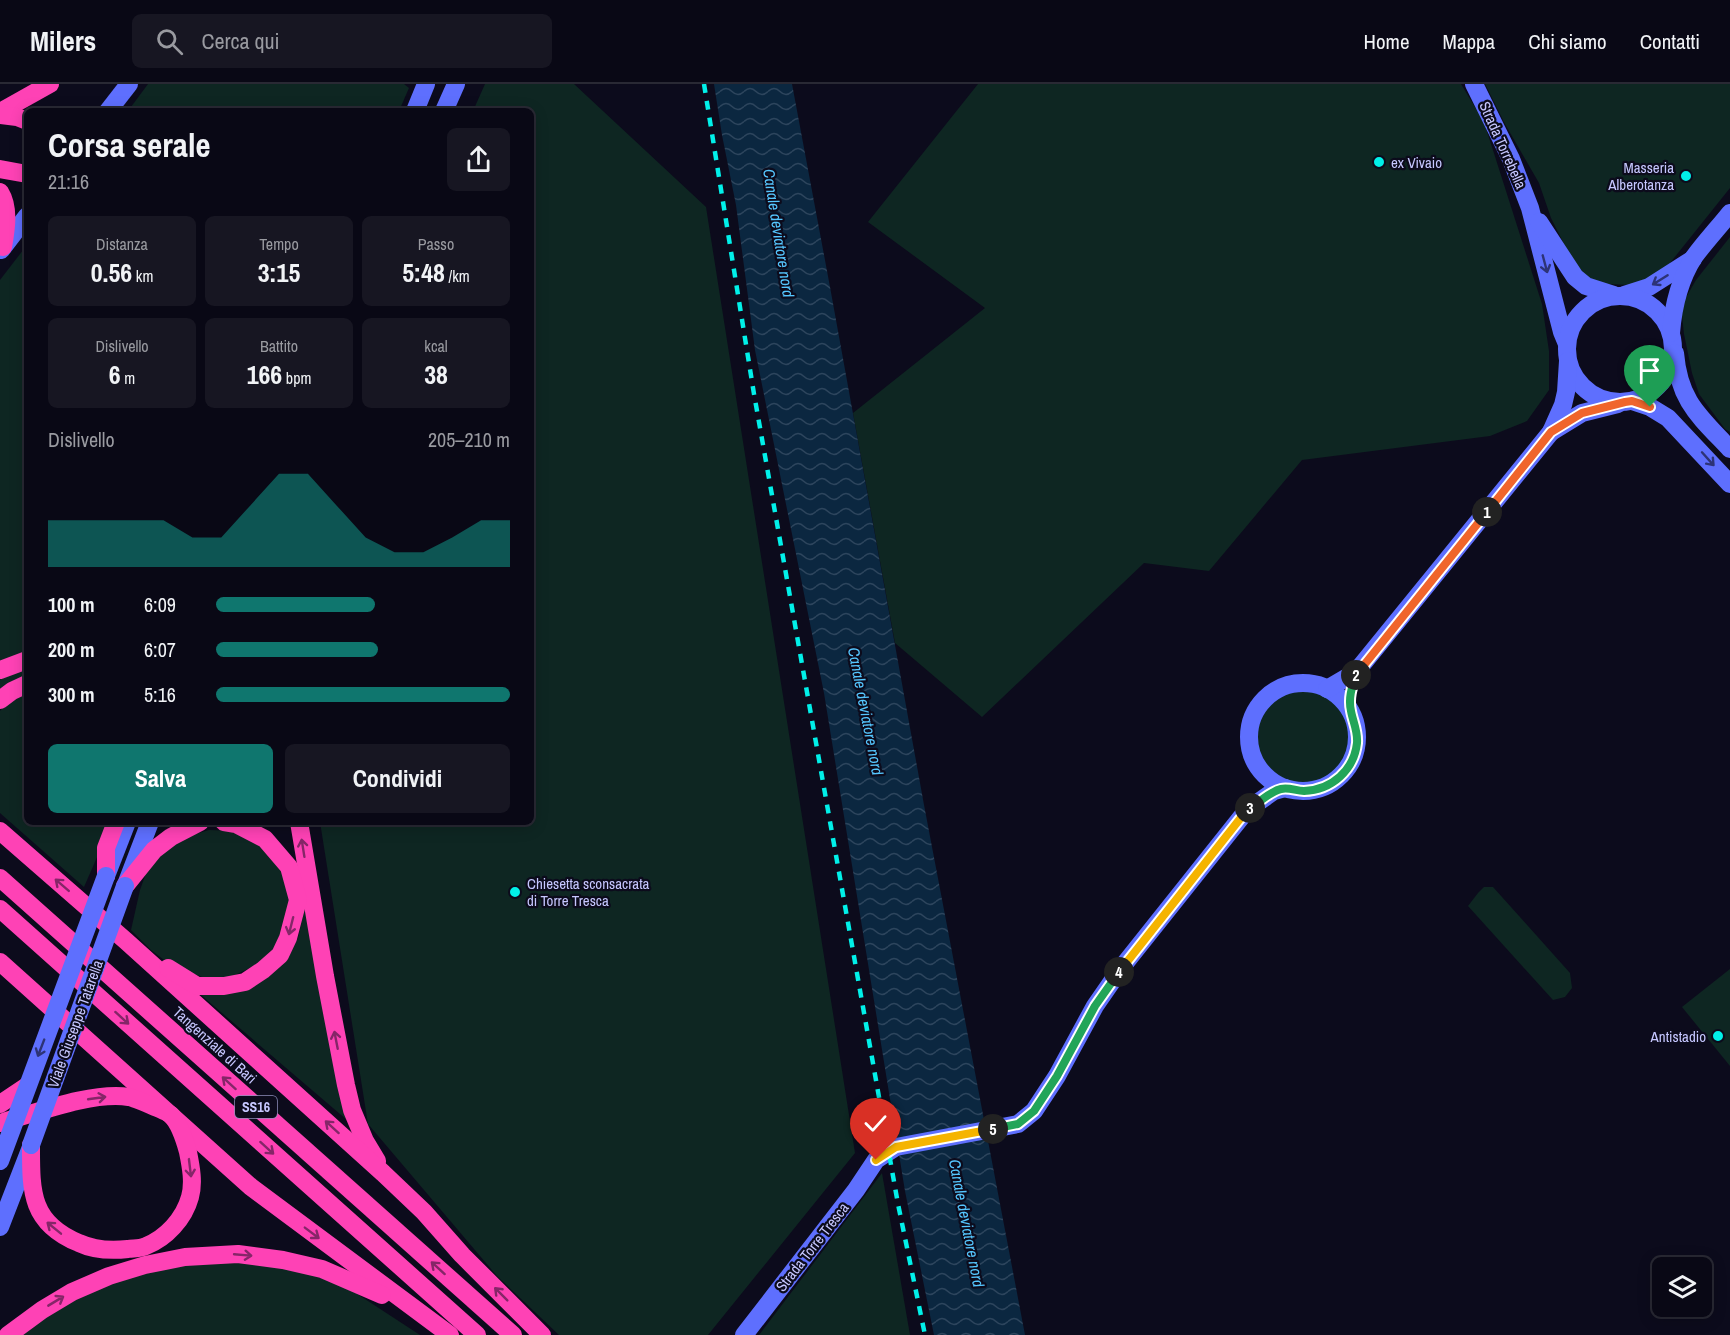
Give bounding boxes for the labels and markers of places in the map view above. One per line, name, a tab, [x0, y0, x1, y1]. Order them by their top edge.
place label: ex Vivaio	[1391, 152, 1442, 173]
marker: ex Vivaio	[1372, 155, 1386, 169]
place label: Masseria Alberotanza	[1607, 157, 1674, 195]
marker: Masseria Alberotanza	[1679, 169, 1693, 183]
pin	[1624, 345, 1675, 407]
pin: 1	[1472, 497, 1502, 527]
pin: 2	[1341, 660, 1371, 690]
pin: 3	[1235, 793, 1265, 823]
place label: Chiesetta sconsacrata di Torre Tresca	[527, 873, 650, 911]
marker: Chiesetta sconsacrata di Torre Tresca	[508, 885, 522, 899]
pin: 4	[1104, 957, 1134, 987]
place label: Antistadio	[1650, 1026, 1706, 1047]
marker: Antistadio	[1711, 1029, 1725, 1043]
pin	[850, 1098, 901, 1160]
pin: 5	[978, 1114, 1008, 1144]

